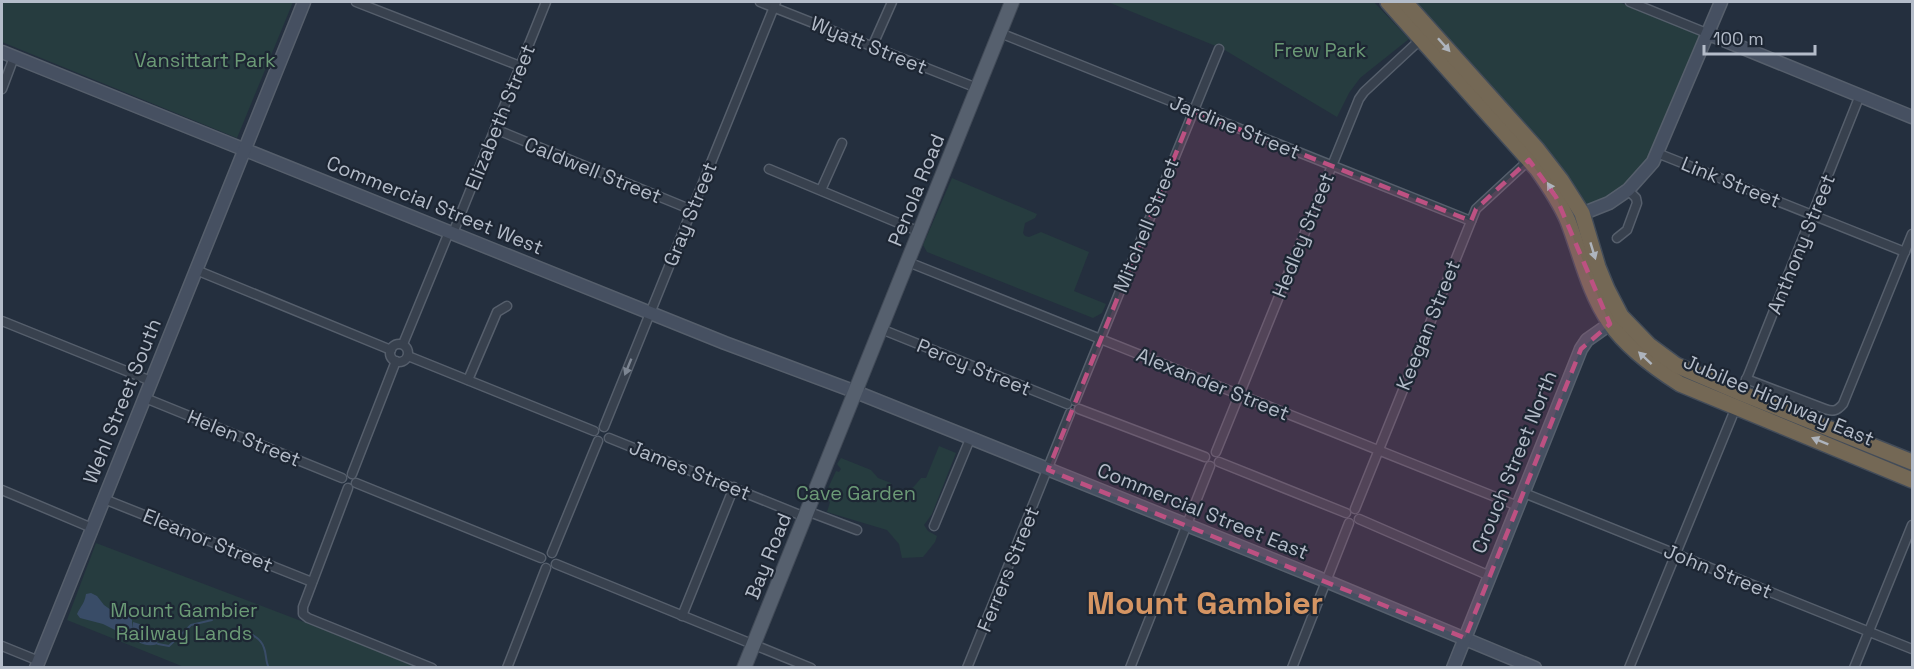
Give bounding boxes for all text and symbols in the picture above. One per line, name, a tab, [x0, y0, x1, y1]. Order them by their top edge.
street label: Wyatt Street	[807, 10, 931, 80]
scale bar	[1704, 18, 1815, 56]
text: 100 m	[1713, 27, 1764, 50]
park label: Frew Park	[1274, 37, 1366, 63]
one-way arrow	[1437, 37, 1450, 52]
street label: Elizabeth Street	[459, 40, 541, 194]
park label: Vansittart Park	[134, 47, 276, 73]
street label: Jardine Street	[1166, 89, 1304, 165]
street label: Penola Road	[882, 130, 950, 250]
street label: Caldwell Street	[521, 131, 665, 209]
street label: Commercial Street West	[323, 150, 547, 260]
street label: Link Street	[1677, 150, 1785, 214]
street label: Mitchell Street	[1107, 154, 1185, 296]
street label: Gray Street	[657, 158, 723, 270]
street label: Hedley Street	[1266, 168, 1340, 302]
street label: Anthony Street	[1761, 170, 1841, 318]
one-way arrow	[1546, 182, 1557, 198]
one-way arrow	[1589, 242, 1598, 260]
street label: Keegan Street	[1390, 256, 1466, 394]
street label: Wehl Street South	[77, 315, 167, 487]
street label: Percy Street	[913, 332, 1035, 402]
street label: Alexander Street	[1133, 341, 1293, 427]
street label: Jubilee Highway East	[1680, 348, 1878, 452]
one-way arrow	[1637, 351, 1652, 365]
one-way arrow	[623, 358, 632, 376]
street label: Crouch Street North	[1465, 367, 1563, 557]
street label: Helen Street	[183, 403, 305, 473]
street label: James Street	[625, 434, 755, 506]
one-way arrow	[1811, 436, 1829, 445]
street label: Commercial Street East	[1094, 457, 1312, 565]
park label: Cave Garden	[796, 480, 916, 506]
street label: Eleanor Street	[139, 502, 277, 578]
street label: Ferrers Street	[971, 502, 1045, 636]
street label: Bay Road	[739, 509, 797, 603]
street label: John Street	[1660, 538, 1776, 604]
district label: Mount Gambier	[1087, 583, 1323, 623]
park label: Mount Gambier Railway Lands	[110, 597, 258, 646]

